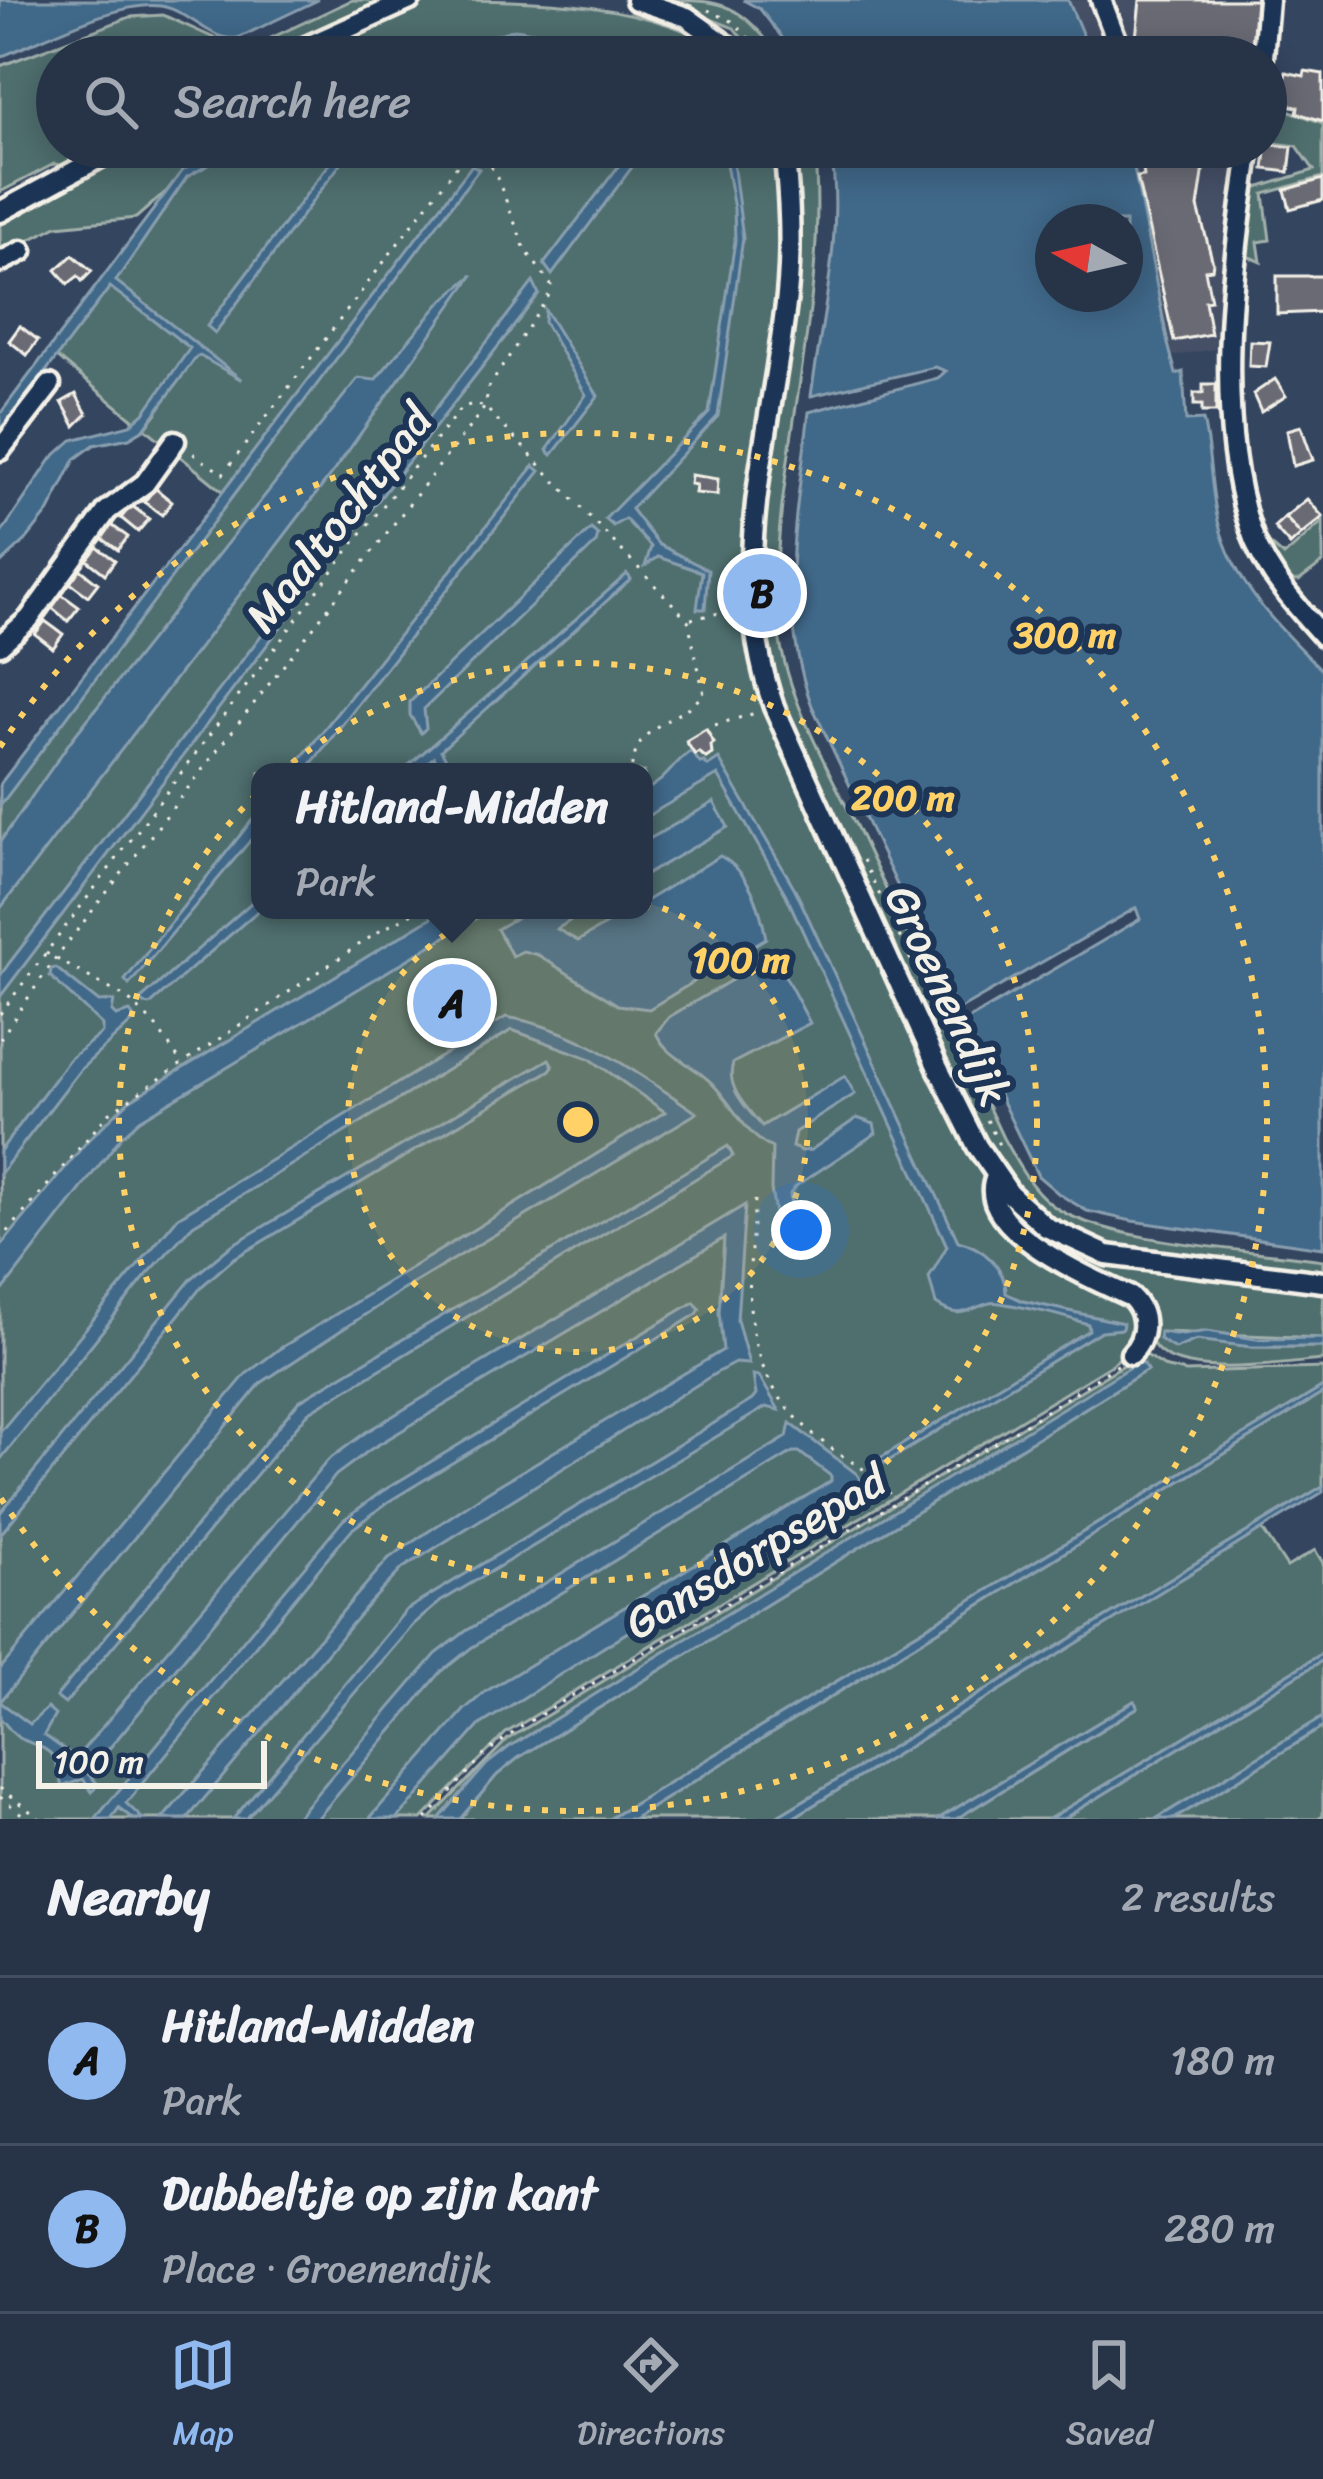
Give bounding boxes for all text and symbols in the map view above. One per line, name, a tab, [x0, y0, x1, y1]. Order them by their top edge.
search box	[36, 36, 1287, 168]
text: Search here	[174, 62, 411, 142]
icon: search	[78, 69, 144, 135]
north arrow	[1035, 204, 1143, 312]
street label: Maaltochtpad	[223, 384, 456, 651]
pin: B	[723, 548, 801, 638]
text: 300 m	[1013, 603, 1116, 667]
popup	[251, 763, 653, 919]
text: 200 m	[851, 766, 955, 830]
text: Hitland-Midden	[296, 767, 608, 847]
text: Park	[296, 847, 376, 916]
street label: Groenendijk	[862, 871, 1035, 1120]
text: 100 m	[692, 928, 790, 992]
pin: A	[413, 958, 491, 1048]
centre of rings	[557, 1101, 599, 1143]
your location	[771, 1200, 831, 1260]
street label: Gansdorpsepad	[609, 1440, 905, 1662]
text: 100 m	[54, 1733, 144, 1791]
scale bar	[36, 1735, 267, 1788]
text: Nearby	[48, 1852, 209, 1942]
text: 2 results	[1121, 1863, 1275, 1932]
text: Hitland-Midden	[162, 1986, 474, 2066]
text: A	[74, 2026, 100, 2095]
text: 180 m	[1170, 2026, 1275, 2095]
text: Park	[162, 2066, 242, 2135]
text: Dubbeltje op zijn kant	[162, 2154, 597, 2234]
text: B	[75, 2194, 99, 2263]
text: 280 m	[1164, 2194, 1275, 2263]
text: Place · Groenendijk	[162, 2234, 492, 2303]
tab: Map	[170, 2332, 236, 2462]
tab: Directions	[577, 2332, 725, 2462]
tab: Saved	[1066, 2332, 1153, 2462]

